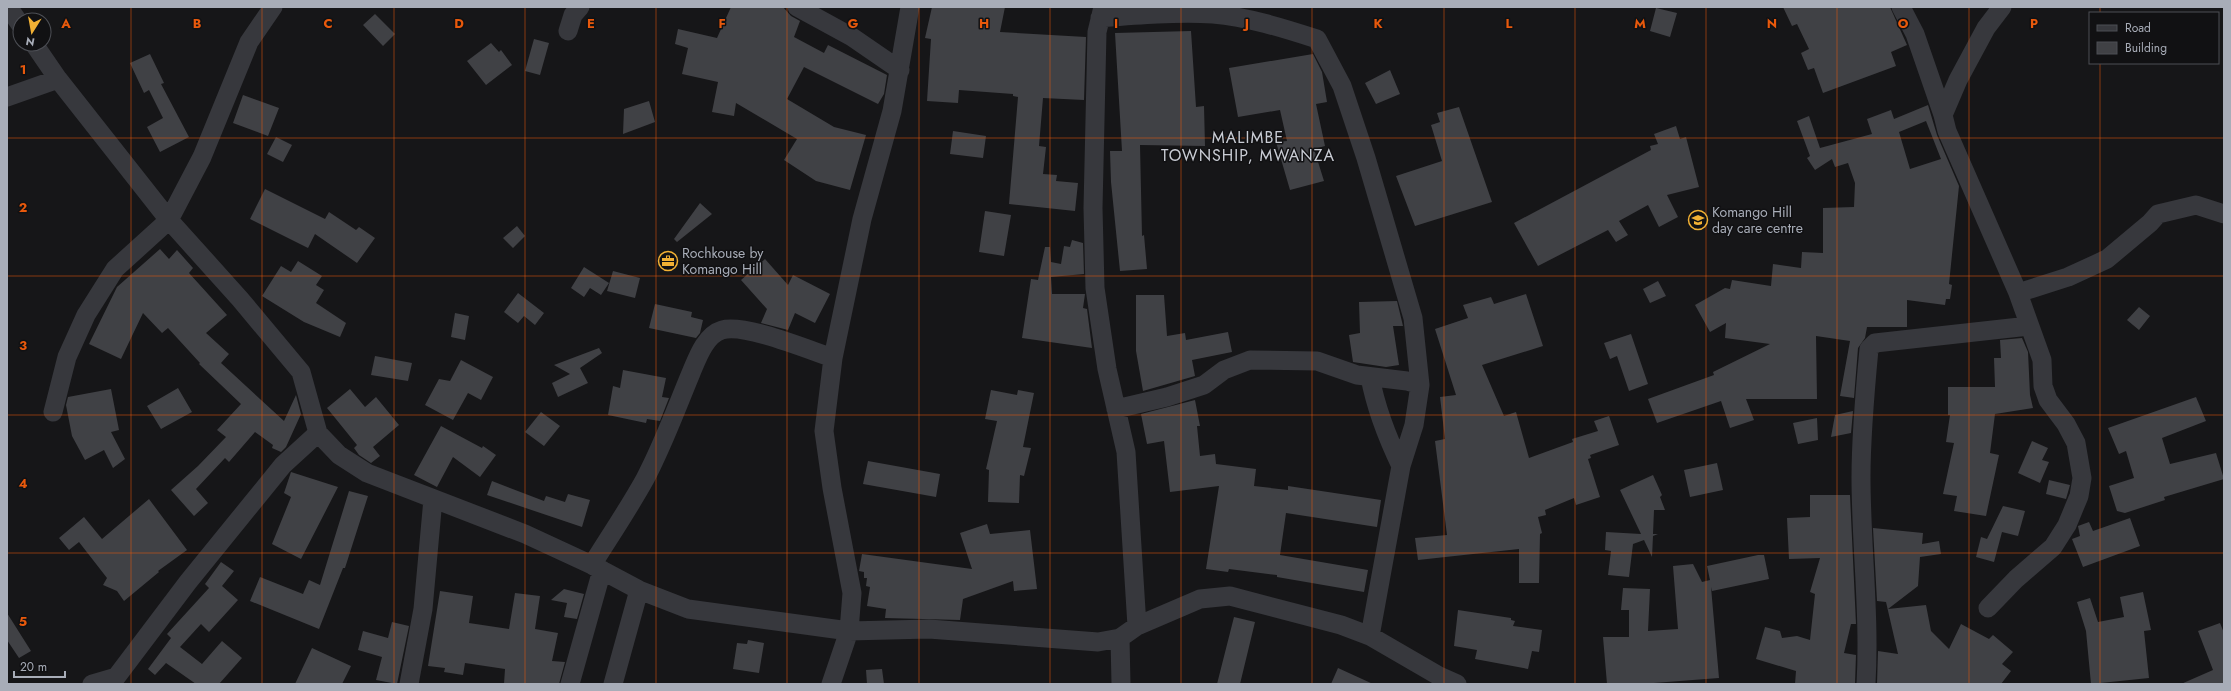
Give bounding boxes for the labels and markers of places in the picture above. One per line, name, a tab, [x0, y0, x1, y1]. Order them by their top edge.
place label: Komango Hill day care centre	[1712, 202, 1803, 238]
school or university icon: Komango Hill day care centre	[1687, 209, 1709, 231]
place label: Rochkouse by Komango Hill	[682, 243, 764, 279]
office icon: Rochkouse by Komango Hill	[657, 250, 679, 272]

